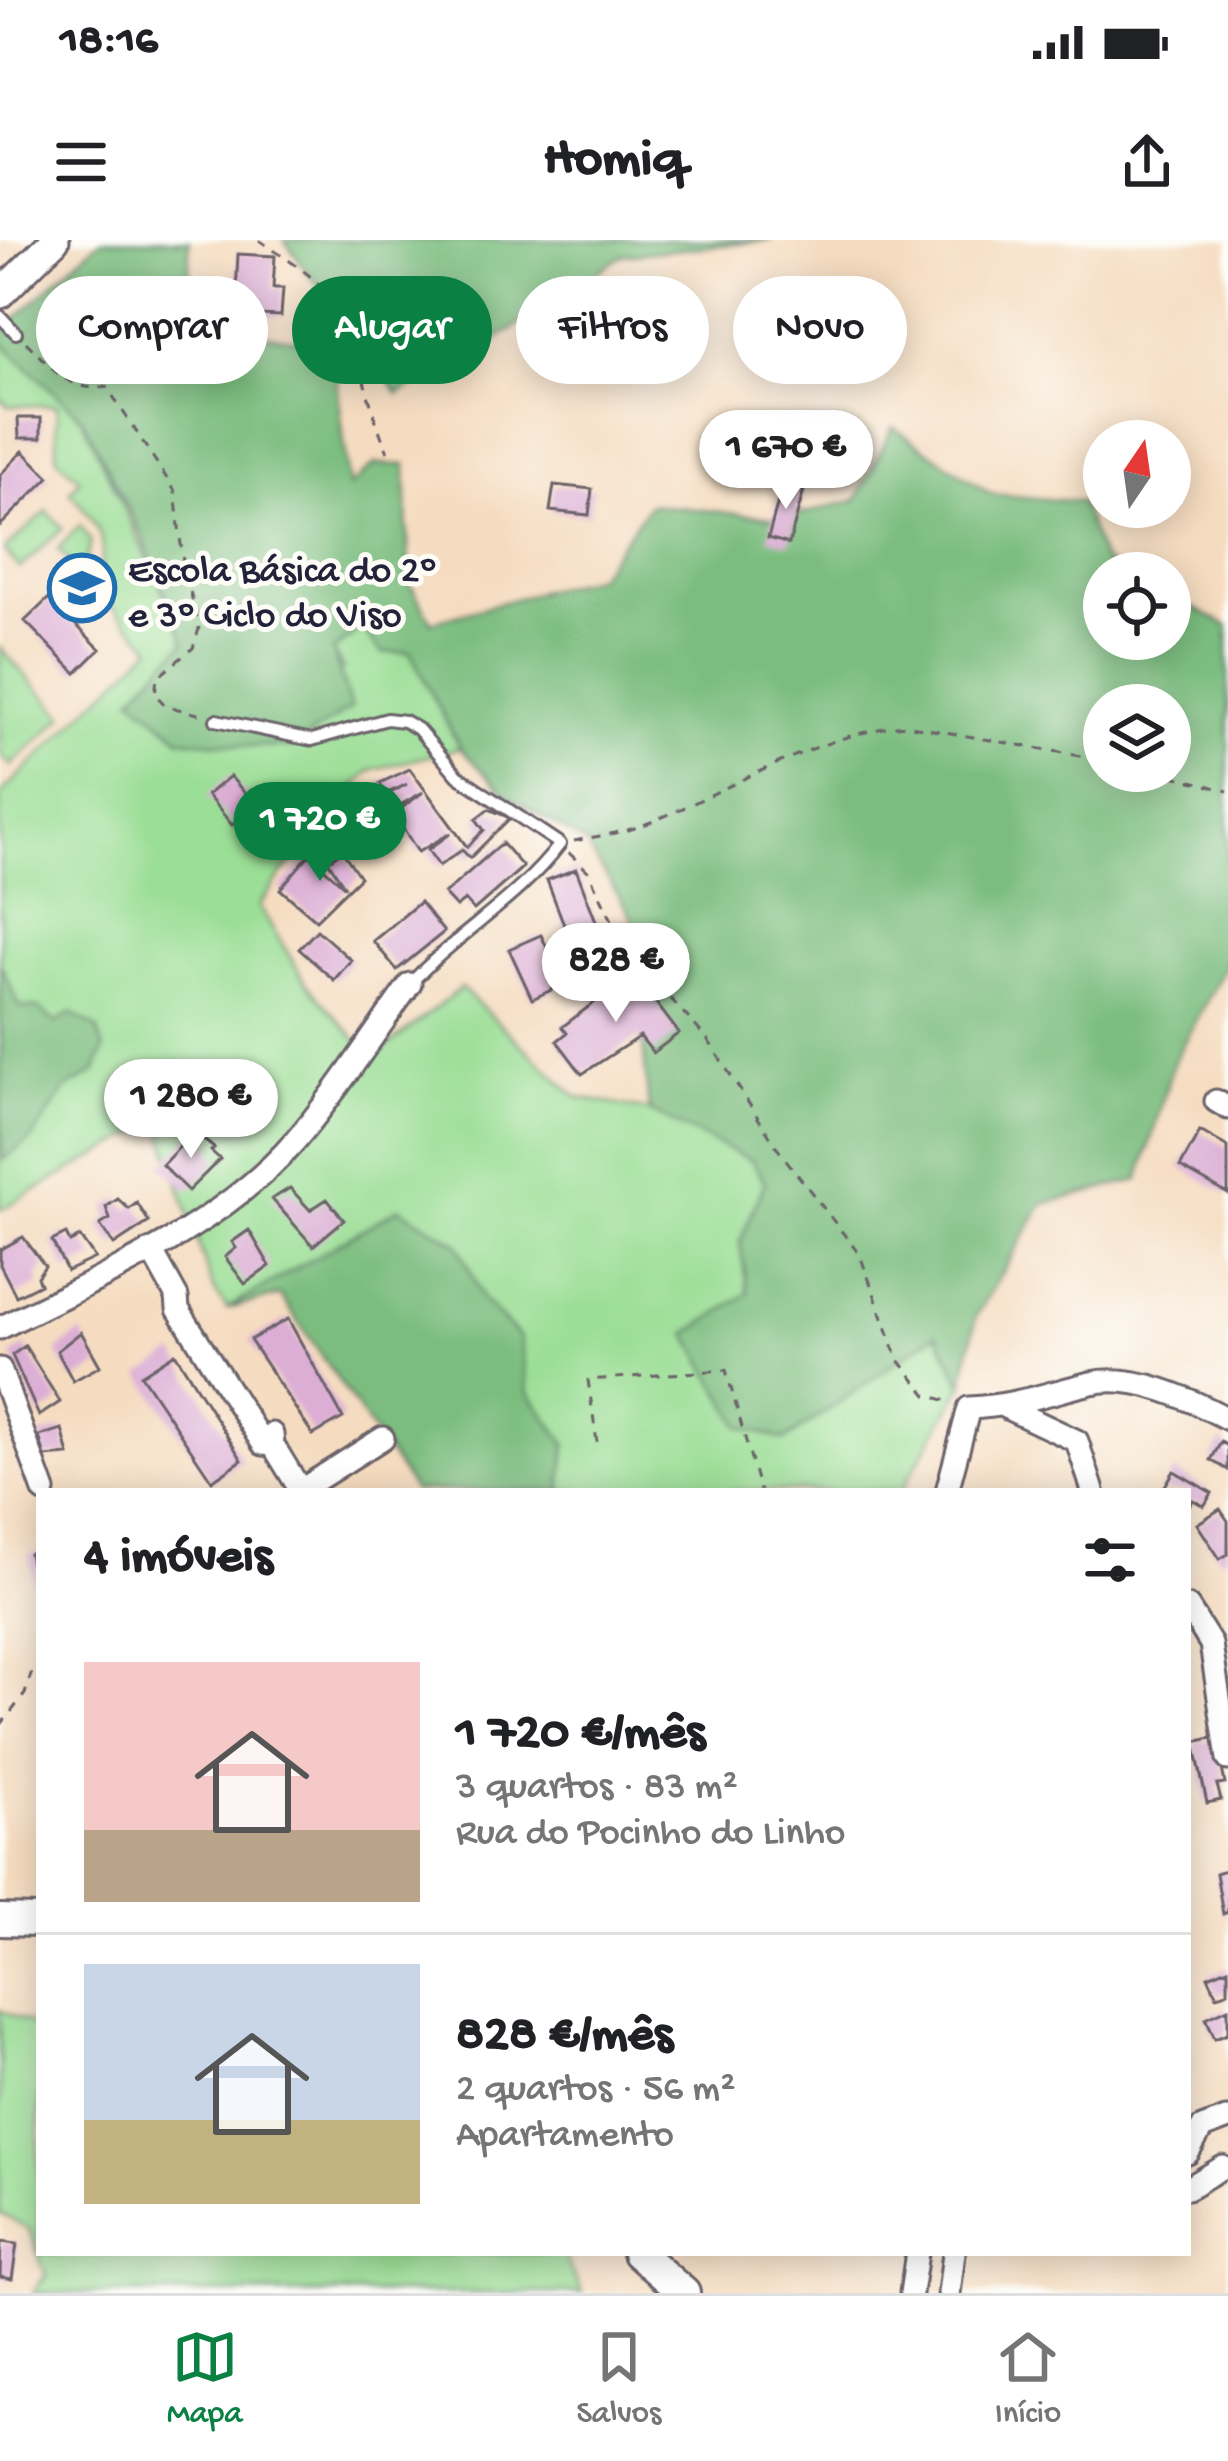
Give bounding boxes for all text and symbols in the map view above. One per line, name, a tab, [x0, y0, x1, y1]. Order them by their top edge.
text: 18:16	[60, 16, 158, 69]
icon: menu	[48, 129, 114, 195]
icon: share	[1114, 129, 1180, 195]
text: Homiq	[543, 130, 685, 194]
chip: Comprar	[36, 276, 268, 384]
chip: Alugar	[292, 276, 492, 384]
chip: Filtros	[516, 276, 709, 384]
chip: Novo	[733, 276, 907, 384]
pin: 1 670 €	[675, 410, 897, 512]
north arrow	[1083, 420, 1191, 528]
map controls	[1083, 420, 1191, 792]
text: 1 670 €	[726, 426, 846, 472]
place label: Escola Básica do 2º e 3º Ciclo do Viso	[128, 550, 437, 641]
button: locate	[1083, 552, 1191, 660]
school or university icon: Escola Básica do 2º e 3º Ciclo do Viso	[47, 553, 117, 623]
button: layers	[1083, 684, 1191, 792]
pin: 1 720 €	[209, 782, 431, 884]
text: 1 720 €	[261, 798, 379, 844]
pin: 828 €	[532, 923, 700, 1025]
text: 828 €	[569, 939, 663, 985]
pin: 1 280 €	[80, 1059, 302, 1161]
text: 1 280 €	[131, 1075, 251, 1121]
icon: filters	[1077, 1527, 1143, 1593]
text: 4 imóveis	[84, 1530, 273, 1590]
text: 1 720 €/mês	[456, 1706, 705, 1766]
icon: home	[180, 1710, 324, 1854]
text: 3 quartos · 83 m²	[456, 1766, 738, 1812]
text: Rua do Pocinho do Linho	[456, 1812, 845, 1858]
text: 828 €/mês	[456, 2008, 673, 2068]
icon: home	[180, 2012, 324, 2156]
text: 2 quartos · 56 m²	[456, 2068, 735, 2114]
text: Apartamento	[456, 2114, 674, 2160]
tab: Mapa	[167, 2324, 243, 2434]
tab: Salvos	[576, 2324, 661, 2434]
tab: Início	[995, 2324, 1061, 2434]

